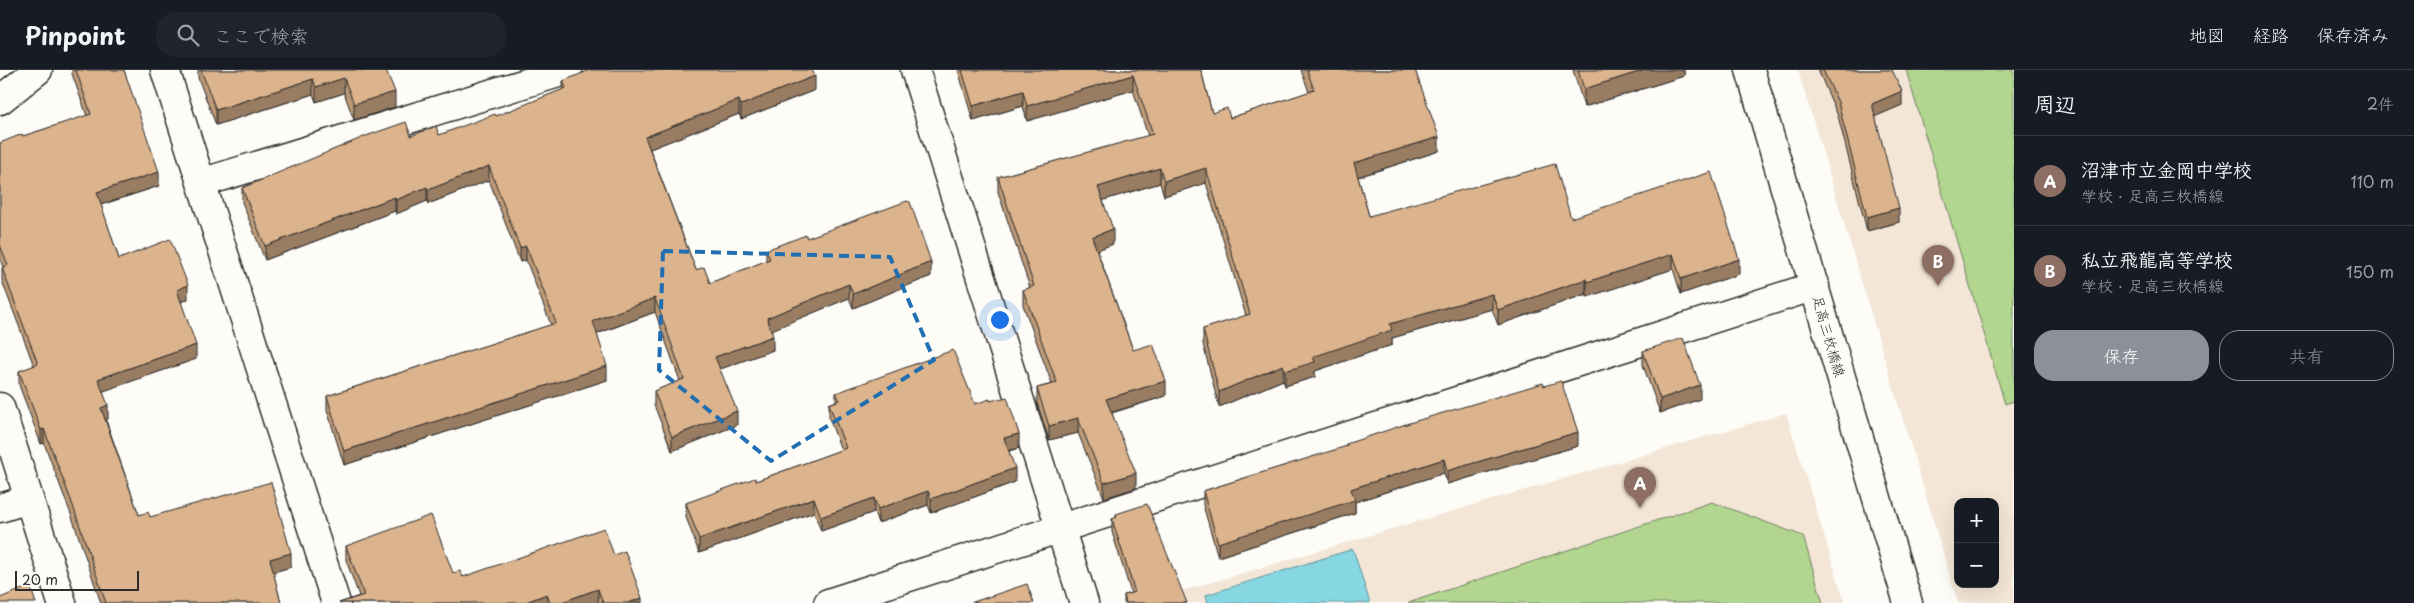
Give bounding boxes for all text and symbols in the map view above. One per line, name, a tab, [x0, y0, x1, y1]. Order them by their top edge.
search box	[156, 12, 506, 57]
text: Pinpoint	[25, 17, 126, 53]
icon: search	[174, 21, 202, 49]
text: ここで検索	[214, 21, 309, 49]
text: 地図	[2189, 21, 2225, 48]
text: 経路	[2253, 21, 2289, 48]
text: 保存済み	[2317, 21, 2389, 48]
text: 周辺	[2034, 87, 2076, 119]
text: 2件	[2367, 91, 2394, 115]
text: 沼津市立金岡中学校	[2081, 155, 2252, 183]
text: A	[2044, 169, 2056, 193]
text: 110 m	[2351, 169, 2394, 193]
text: 学校 · 足高三枚橋線	[2081, 183, 2224, 207]
pin: B	[1922, 245, 1954, 286]
text: 私立飛龍高等学校	[2081, 245, 2233, 273]
text: B	[2045, 259, 2055, 283]
text: 150 m	[2346, 259, 2394, 283]
text: 学校 · 足高三枚橋線	[2081, 273, 2224, 297]
street label: 足高三枚橋線	[1807, 293, 1851, 379]
your location	[987, 307, 1013, 333]
button: 保存	[2034, 330, 2209, 381]
button: 共有	[2219, 330, 2394, 381]
pin: A	[1624, 467, 1656, 508]
map controls	[1954, 498, 1999, 588]
button: +	[1954, 498, 1999, 543]
button: −	[1954, 543, 1999, 588]
scale bar	[15, 568, 139, 591]
text: 20 m	[22, 569, 58, 590]

